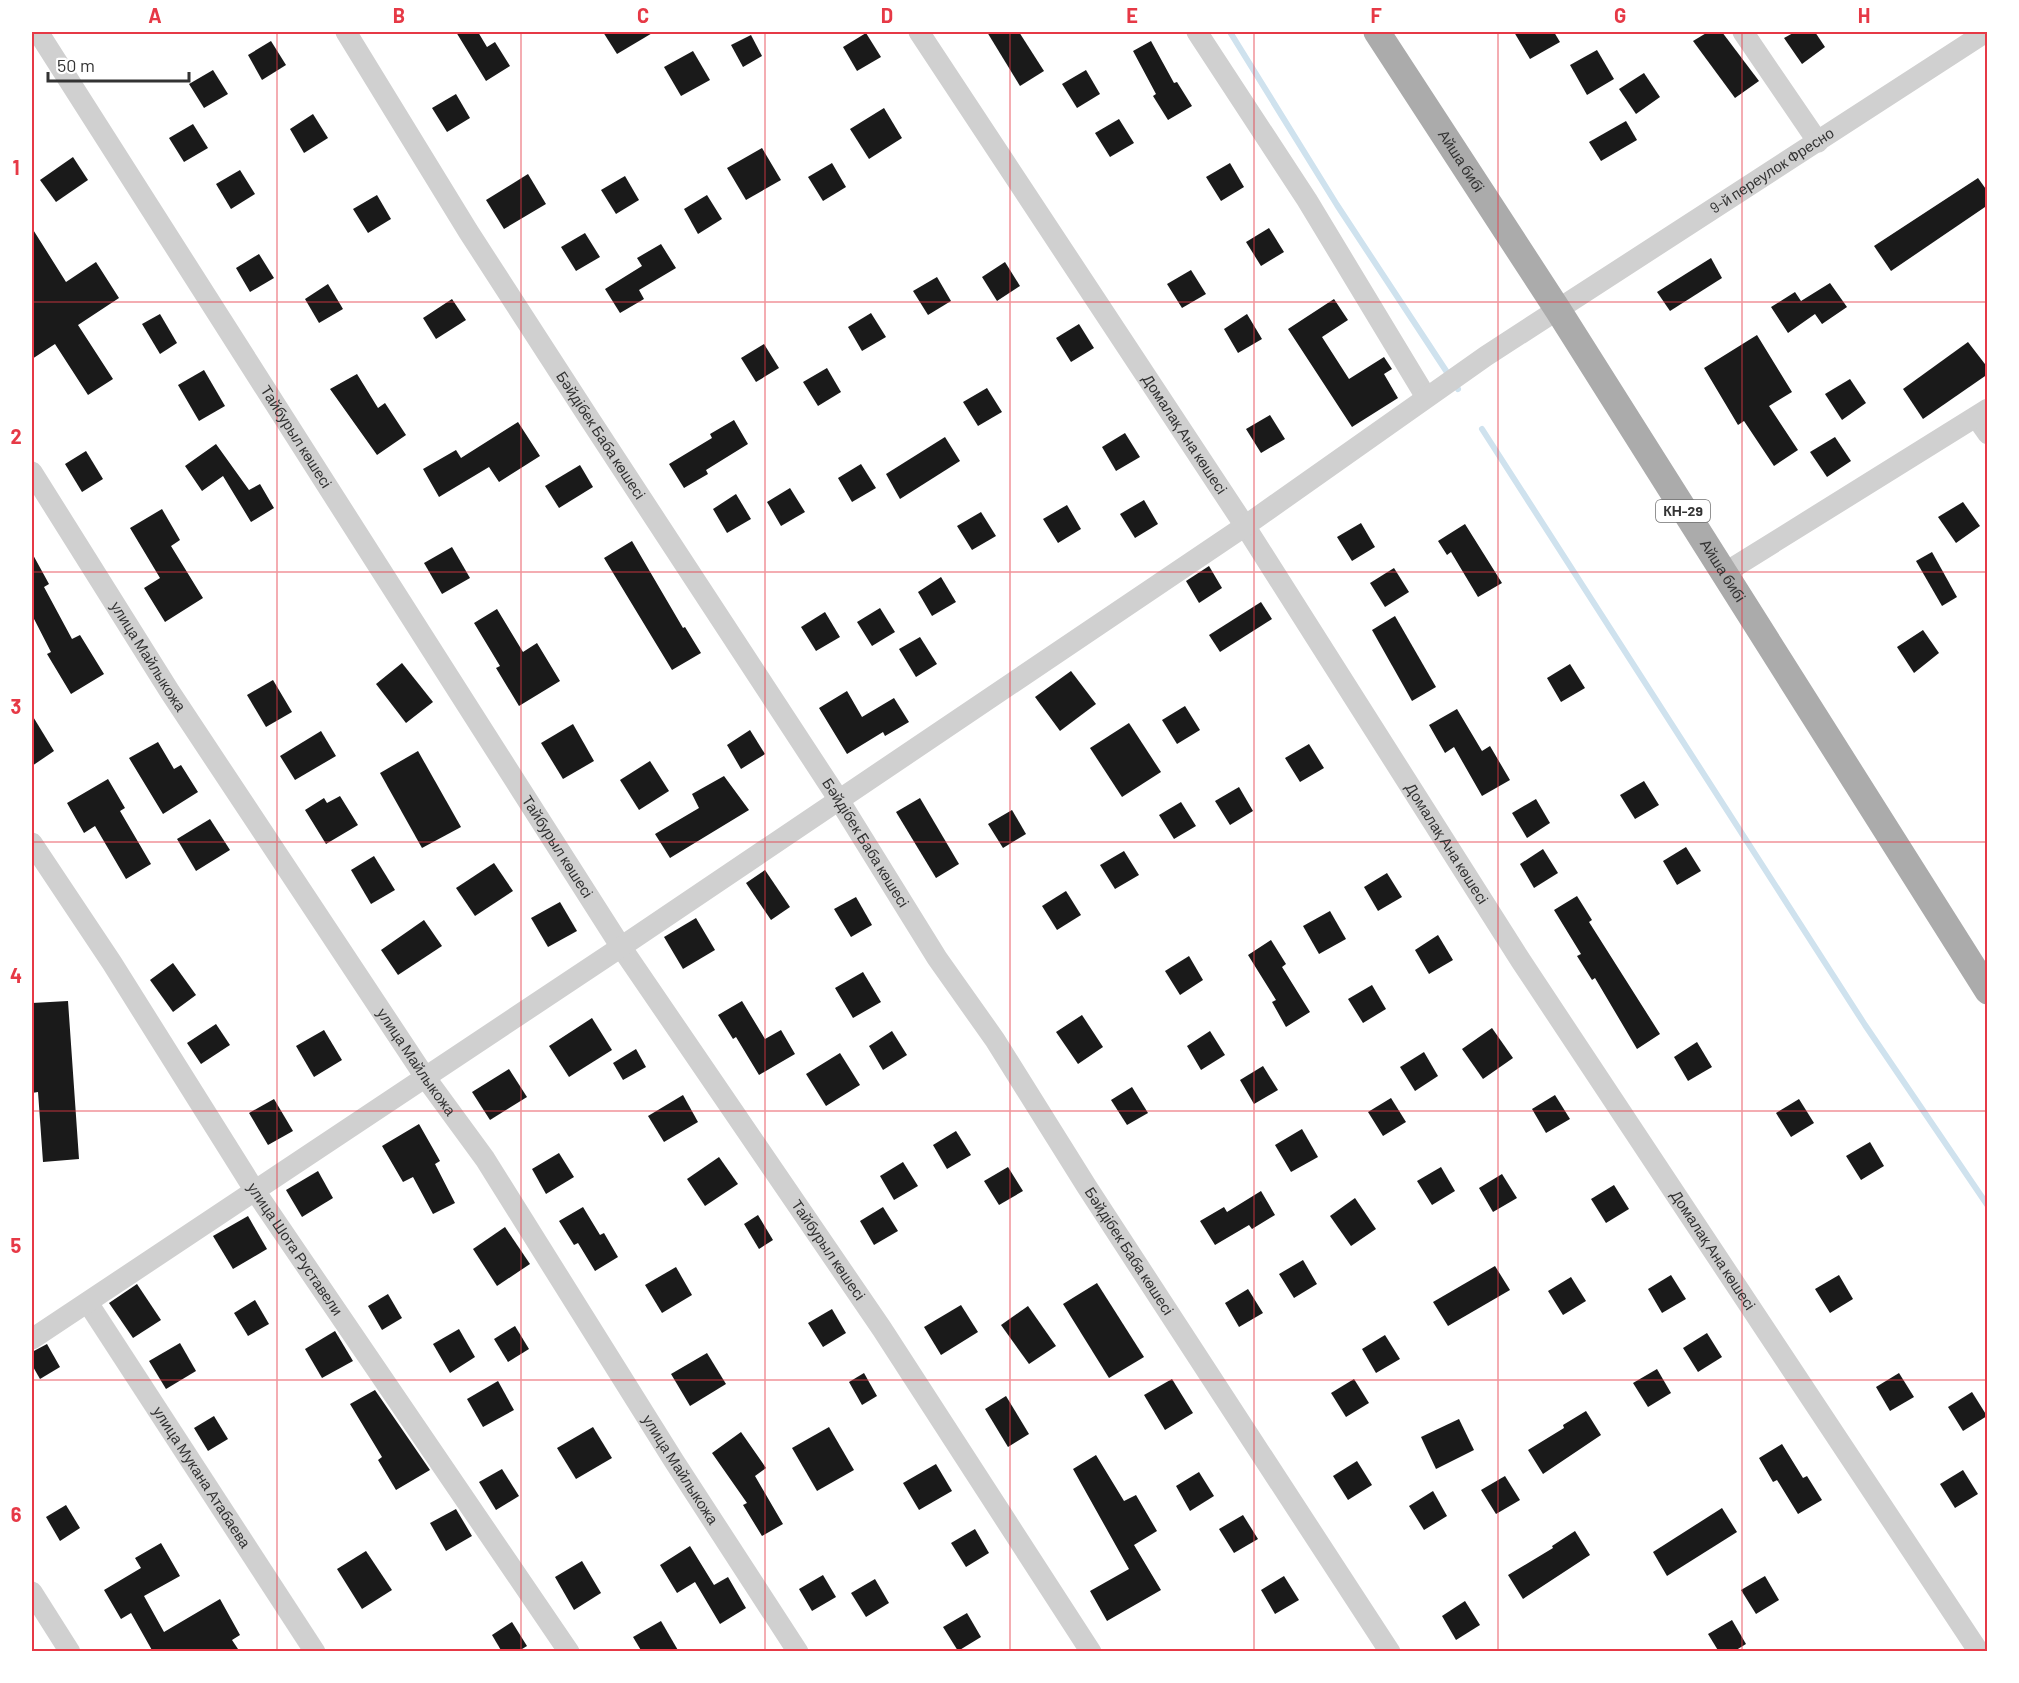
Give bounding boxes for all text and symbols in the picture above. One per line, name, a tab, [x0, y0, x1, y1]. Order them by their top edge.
text: A	[148, 3, 162, 27]
text: B	[393, 3, 405, 27]
text: C	[637, 3, 649, 27]
text: D	[881, 3, 893, 27]
text: E	[1126, 3, 1138, 27]
text: F	[1370, 3, 1382, 27]
text: G	[1614, 3, 1626, 27]
text: H	[1858, 3, 1870, 27]
scale bar	[48, 45, 189, 83]
text: 50 m	[57, 54, 95, 76]
street label: 9-й переулок Фресно	[1706, 123, 1837, 217]
street label: Айша бибі	[1435, 126, 1489, 195]
text: 1	[12, 155, 20, 179]
street label: Бәйдібек Баба көшесі	[553, 368, 650, 502]
street label: Домалақ Ана көшесі	[1139, 370, 1231, 497]
street label: Тайбурыл көшесі	[258, 382, 336, 491]
text: 2	[10, 424, 22, 448]
road number: КН-29	[1656, 500, 1710, 522]
street label: Айша бибі	[1697, 535, 1750, 605]
street label: улица Майлыкожа	[107, 598, 191, 715]
text: 3	[11, 694, 21, 718]
street label: Бәйдібек Баба көшесі	[819, 774, 913, 910]
street label: Домалақ Ана көшесі	[1402, 779, 1492, 907]
street label: Тайбурыл көшесі	[519, 792, 597, 901]
text: 4	[10, 963, 22, 987]
street label: улица Майлыкожа	[374, 1004, 460, 1119]
street label: улица Шота Руставели	[244, 1179, 347, 1319]
street label: Бәйдібек Баба көшесі	[1081, 1183, 1178, 1318]
street label: Домалақ Ана көшесі	[1667, 1186, 1760, 1313]
street label: Тайбурыл көшесі	[788, 1196, 870, 1303]
text: 5	[11, 1233, 22, 1257]
street label: улица Мукана Атабаева	[150, 1403, 255, 1552]
street label: улица Майлыкожа	[639, 1411, 723, 1528]
text: 6	[11, 1502, 22, 1526]

